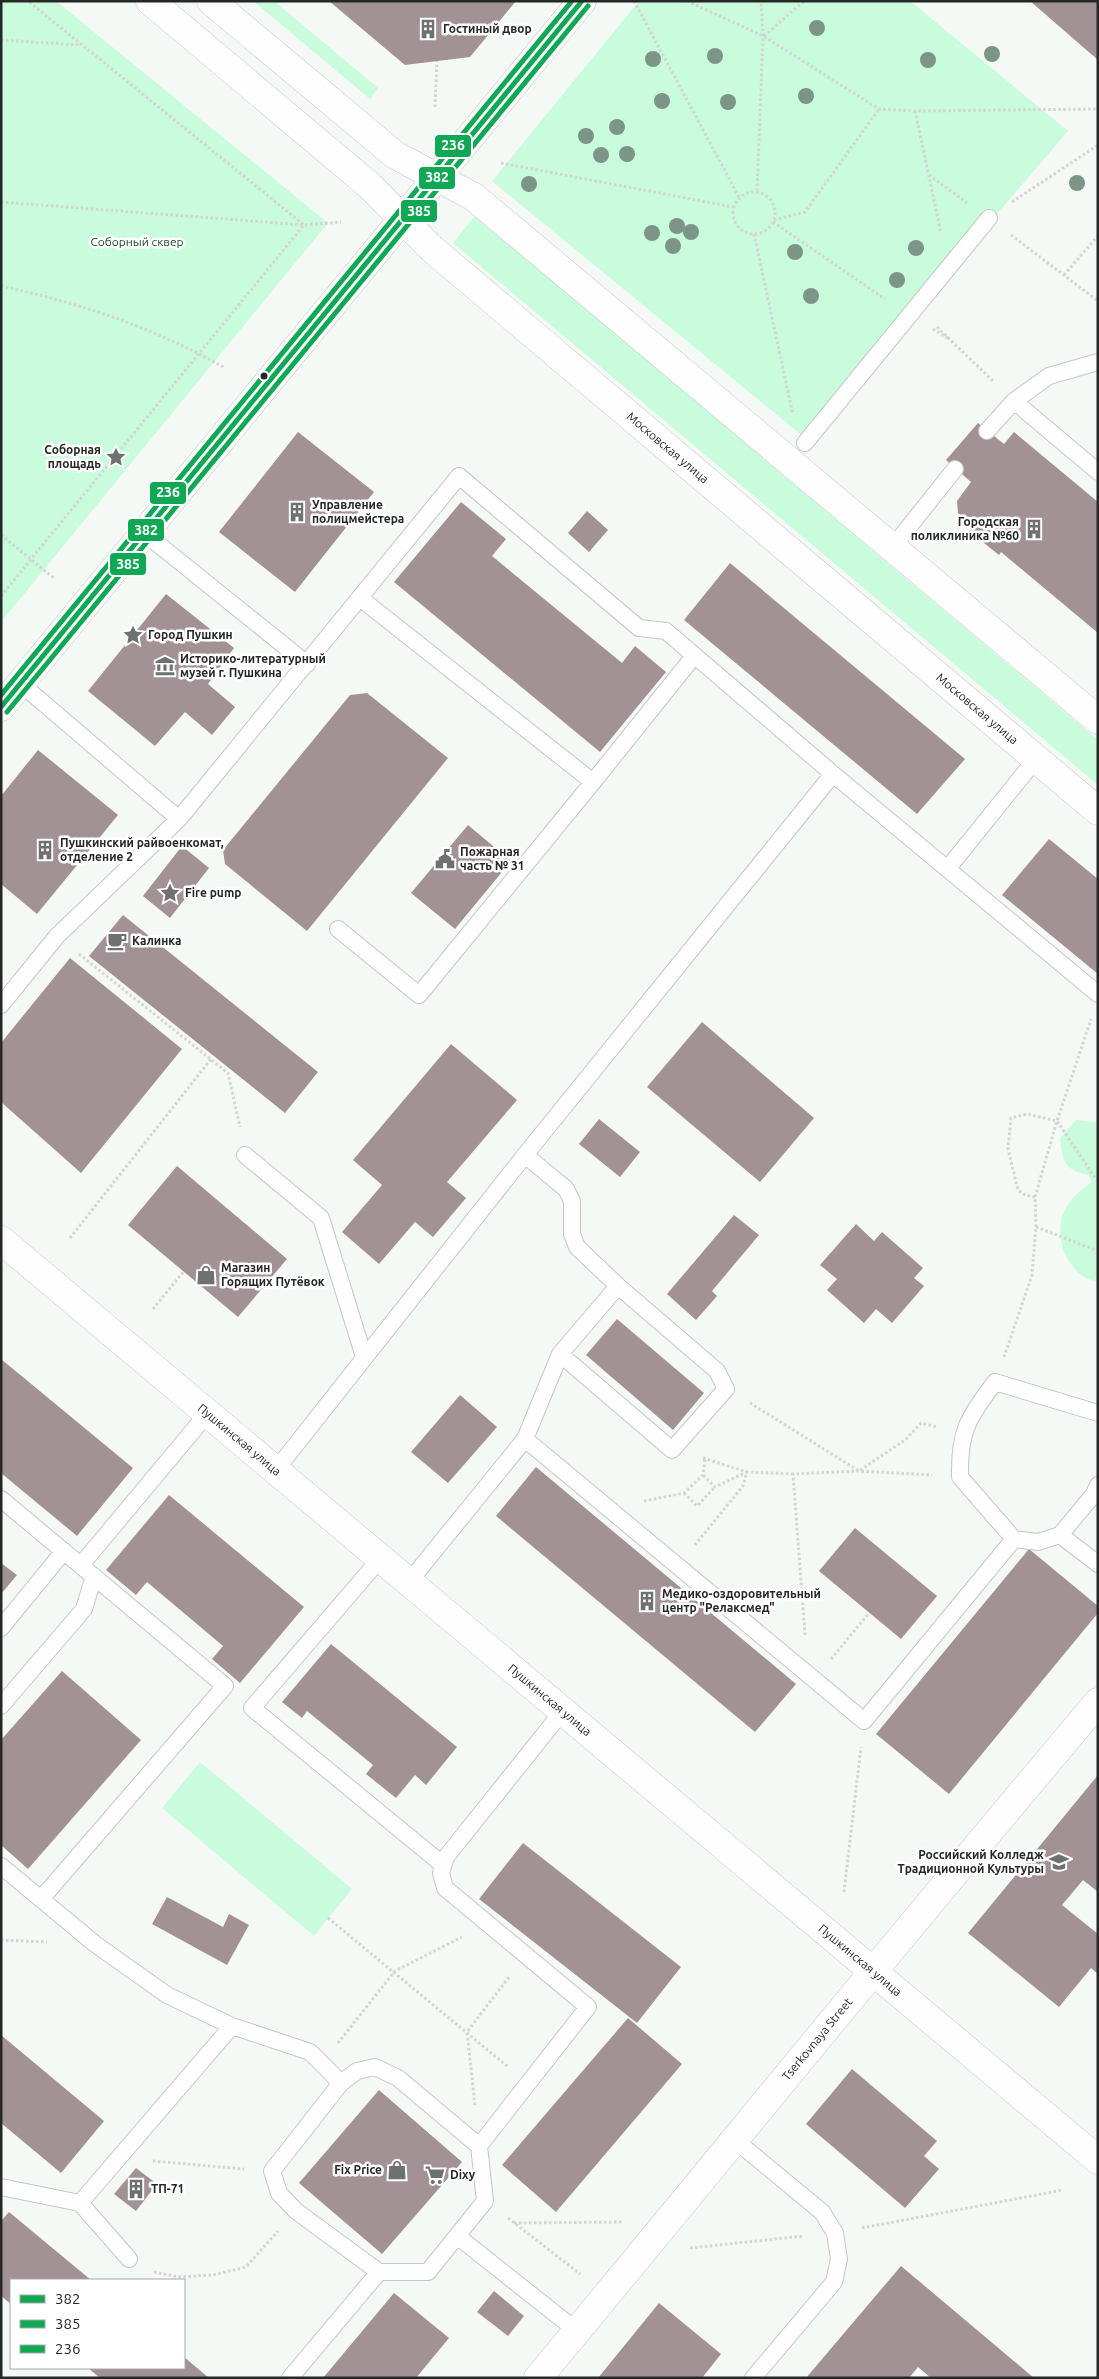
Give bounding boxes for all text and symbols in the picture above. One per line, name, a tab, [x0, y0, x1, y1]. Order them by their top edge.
building icon: Гостиный двор	[417, 18, 439, 40]
place label: Гостиный двор	[443, 22, 532, 35]
line badge: 236	[434, 134, 472, 158]
text: 236	[441, 137, 465, 153]
line badge: 382	[418, 166, 456, 190]
text: 382	[425, 169, 449, 185]
line badge: 385	[400, 199, 438, 223]
text: 385	[407, 203, 431, 219]
park label: Соборный сквер	[90, 235, 184, 248]
unlabelled marker	[259, 371, 269, 381]
street label: Московская улица	[624, 409, 711, 485]
place label: Соборная площадь	[44, 443, 101, 470]
place icon: Соборная площадь	[105, 446, 127, 468]
line badge: 236	[149, 481, 187, 505]
text: 236	[156, 484, 180, 500]
place label: Управление полицмейстера	[312, 498, 404, 525]
building icon: Управление полицмейстера	[286, 501, 308, 523]
place label: Городская поликлиника №60	[911, 515, 1019, 542]
line badge: 382	[127, 518, 165, 542]
building icon: Городская поликлиника №60	[1023, 518, 1045, 540]
text: 382	[134, 522, 158, 538]
line badge: 385	[109, 552, 147, 576]
text: 385	[116, 556, 140, 572]
place icon: Город Пушкин	[122, 624, 144, 646]
place label: Город Пушкин	[148, 628, 233, 641]
place label: Историко-литературный музей г. Пушкина	[180, 652, 326, 679]
museum icon: Историко-литературный музей г. Пушкина	[154, 655, 176, 677]
street label: Московская улица	[934, 670, 1021, 747]
place label: Пушкинский райвоенкомат, отделение 2	[60, 836, 224, 863]
building icon: Пушкинский райвоенкомат, отделение 2	[34, 839, 56, 861]
place label: Пожарная часть № 31	[460, 845, 524, 872]
public building icon: Пожарная часть № 31	[434, 848, 456, 870]
place icon: Fire pump	[159, 882, 181, 904]
place label: Fire pump	[185, 886, 241, 899]
cafe icon: Калинка	[106, 930, 128, 952]
place label: Калинка	[132, 934, 181, 947]
place label: Магазин Горящих Путёвок	[221, 1261, 325, 1288]
shop icon: Магазин Горящих Путёвок	[195, 1264, 217, 1286]
street label: Пушкинская улица	[196, 1401, 284, 1478]
place label: Медико-оздоровительный центр "Релаксмед"	[662, 1587, 821, 1614]
building icon: Медико-оздоровительный центр "Релаксмед"	[636, 1590, 658, 1612]
street label: Пушкинская улица	[506, 1661, 594, 1738]
place label: Российский Колледж Традиционной Культуры	[898, 1848, 1044, 1875]
school or university icon: Российский Колледж Традиционной Культуры	[1048, 1851, 1070, 1873]
street label: Пушкинская улица	[816, 1922, 904, 1998]
street label: Tserkovnaya Street	[779, 1995, 855, 2083]
shop icon: Fix Price	[386, 2159, 408, 2181]
place label: Fix Price	[334, 2163, 382, 2176]
supermarket icon: Dixy	[424, 2164, 446, 2186]
place label: Dixy	[450, 2168, 476, 2181]
building icon: ТП-71	[125, 2178, 147, 2200]
place label: ТП-71	[151, 2182, 184, 2195]
legend	[10, 2279, 185, 2369]
text: 382	[55, 2290, 80, 2307]
text: 385	[55, 2315, 80, 2332]
text: 236	[55, 2340, 80, 2357]

